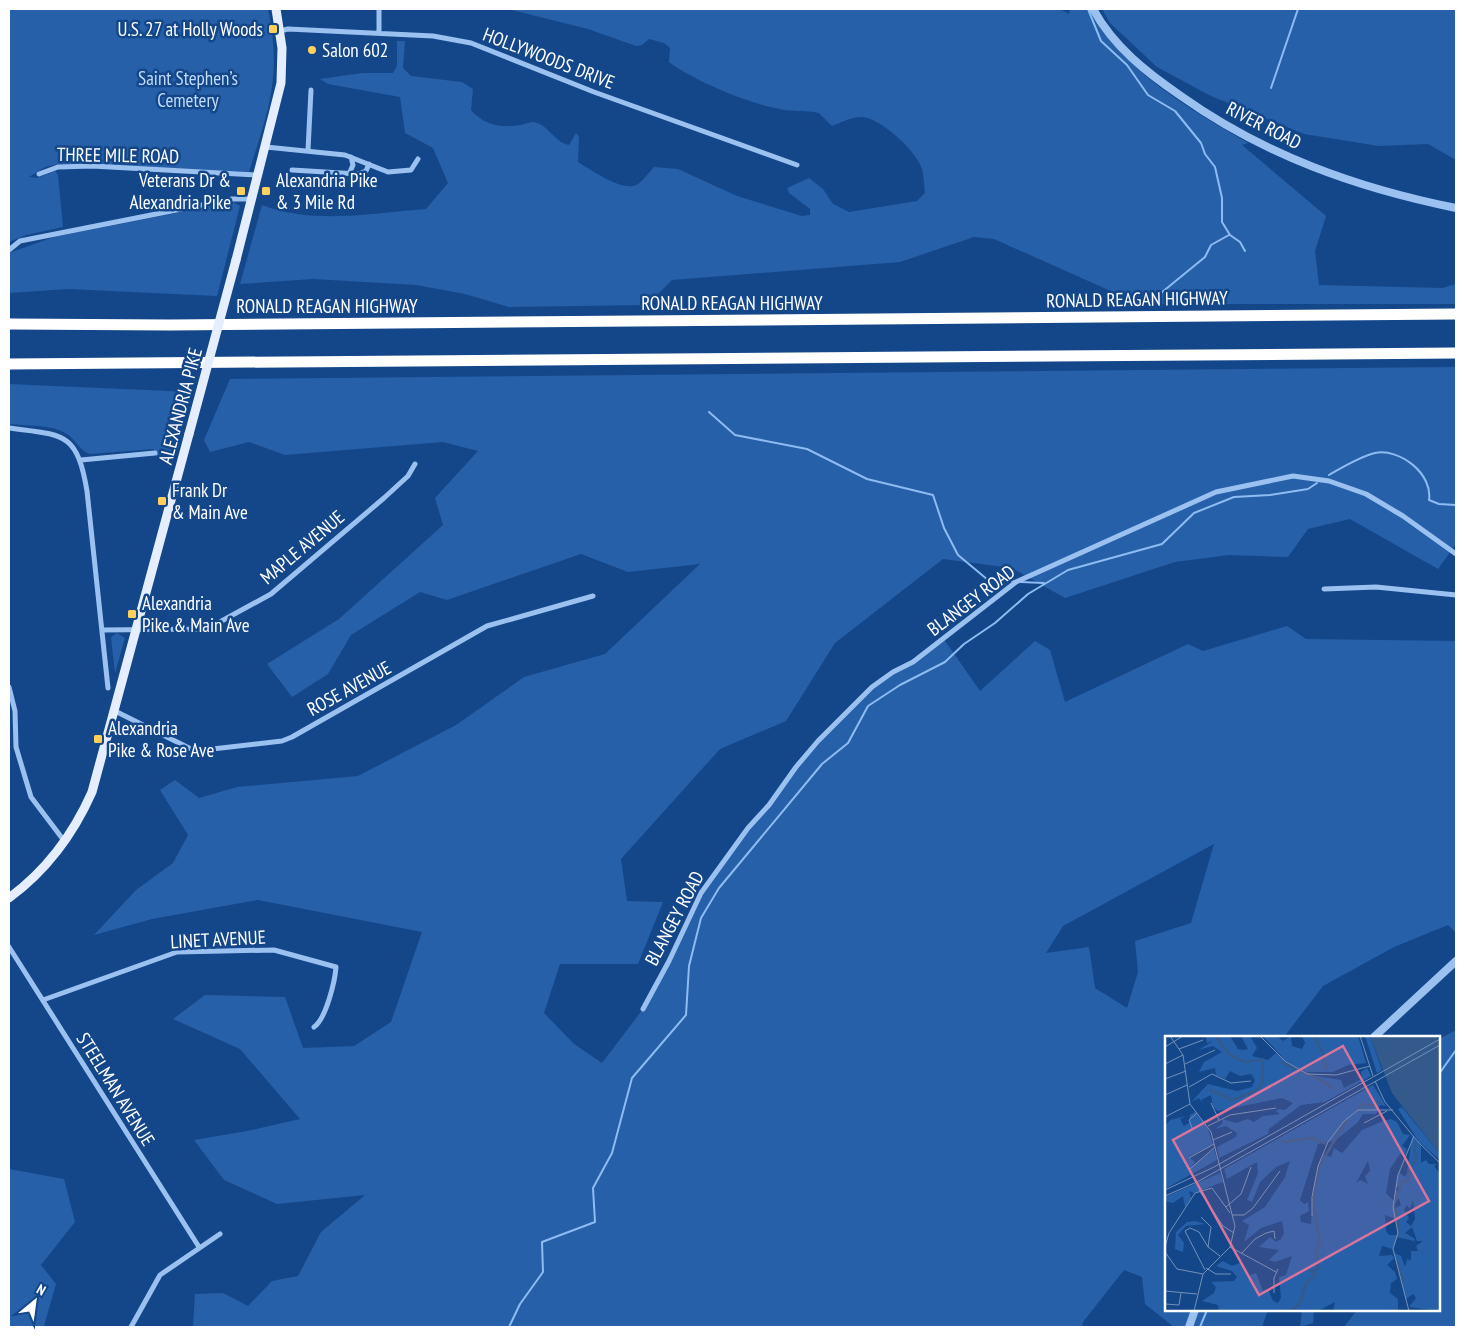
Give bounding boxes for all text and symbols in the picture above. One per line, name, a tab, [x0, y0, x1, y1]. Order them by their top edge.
place label: U.S. 27 at Holly Woods	[118, 17, 263, 41]
street label: HOLLYWOODS DRIVE	[480, 22, 618, 94]
marker: U.S. 27 at Holly Woods	[267, 23, 279, 35]
place label: Salon 602	[322, 38, 388, 62]
marker: Salon 602	[306, 44, 318, 56]
park label: Saint Stephen’s Cemetery	[138, 66, 238, 112]
street label: RIVER ROAD	[1222, 96, 1306, 154]
street label: THREE MILE ROAD	[57, 142, 179, 168]
place label: Veterans Dr & Alexandria Pike	[129, 168, 231, 214]
place label: Alexandria Pike & 3 Mile Rd	[276, 168, 378, 214]
marker: Veterans Dr & Alexandria Pike	[235, 185, 247, 197]
marker: Alexandria Pike & 3 Mile Rd	[260, 185, 272, 197]
street label: RONALD REAGAN HIGHWAY	[1046, 285, 1228, 313]
street label: RONALD REAGAN HIGHWAY	[641, 291, 823, 315]
street label: RONALD REAGAN HIGHWAY	[236, 294, 418, 318]
street label: ALEXANDRIA PIKE	[153, 345, 207, 467]
place label: Frank Dr & Main Ave	[172, 478, 248, 524]
marker: Frank Dr & Main Ave	[156, 495, 168, 507]
street label: MAPLE AVENUE	[255, 505, 349, 589]
street label: BLANGEY ROAD	[922, 559, 1020, 641]
place label: Alexandria Pike & Main Ave	[142, 591, 250, 637]
marker: Alexandria Pike & Main Ave	[126, 608, 138, 620]
street label: ROSE AVENUE	[303, 655, 395, 721]
place label: Alexandria Pike & Rose Ave	[108, 716, 214, 762]
marker: Alexandria Pike & Rose Ave	[92, 733, 104, 745]
street label: BLANGEY ROAD	[639, 867, 709, 969]
street label: LINET AVENUE	[170, 925, 266, 953]
street label: STEELMAN AVENUE	[72, 1028, 160, 1150]
inset map	[1165, 1036, 1440, 1311]
north arrow	[10, 1276, 60, 1326]
text: N	[34, 1280, 49, 1299]

